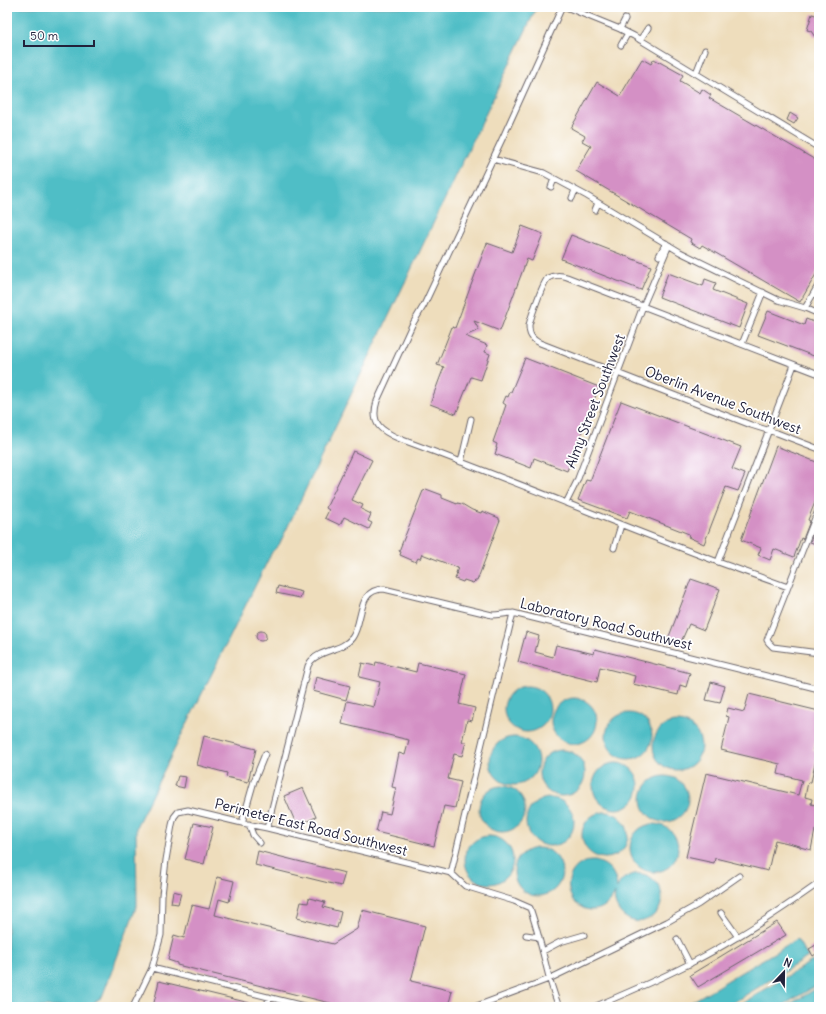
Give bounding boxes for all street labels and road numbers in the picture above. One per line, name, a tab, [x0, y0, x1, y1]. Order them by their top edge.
street label: Almy Street Southwest	[561, 331, 629, 471]
street label: Oberlin Avenue Southwest	[642, 362, 804, 438]
street label: Laboratory Road Southwest	[518, 594, 694, 654]
street label: Perimeter East Road Southwest	[213, 794, 410, 860]

